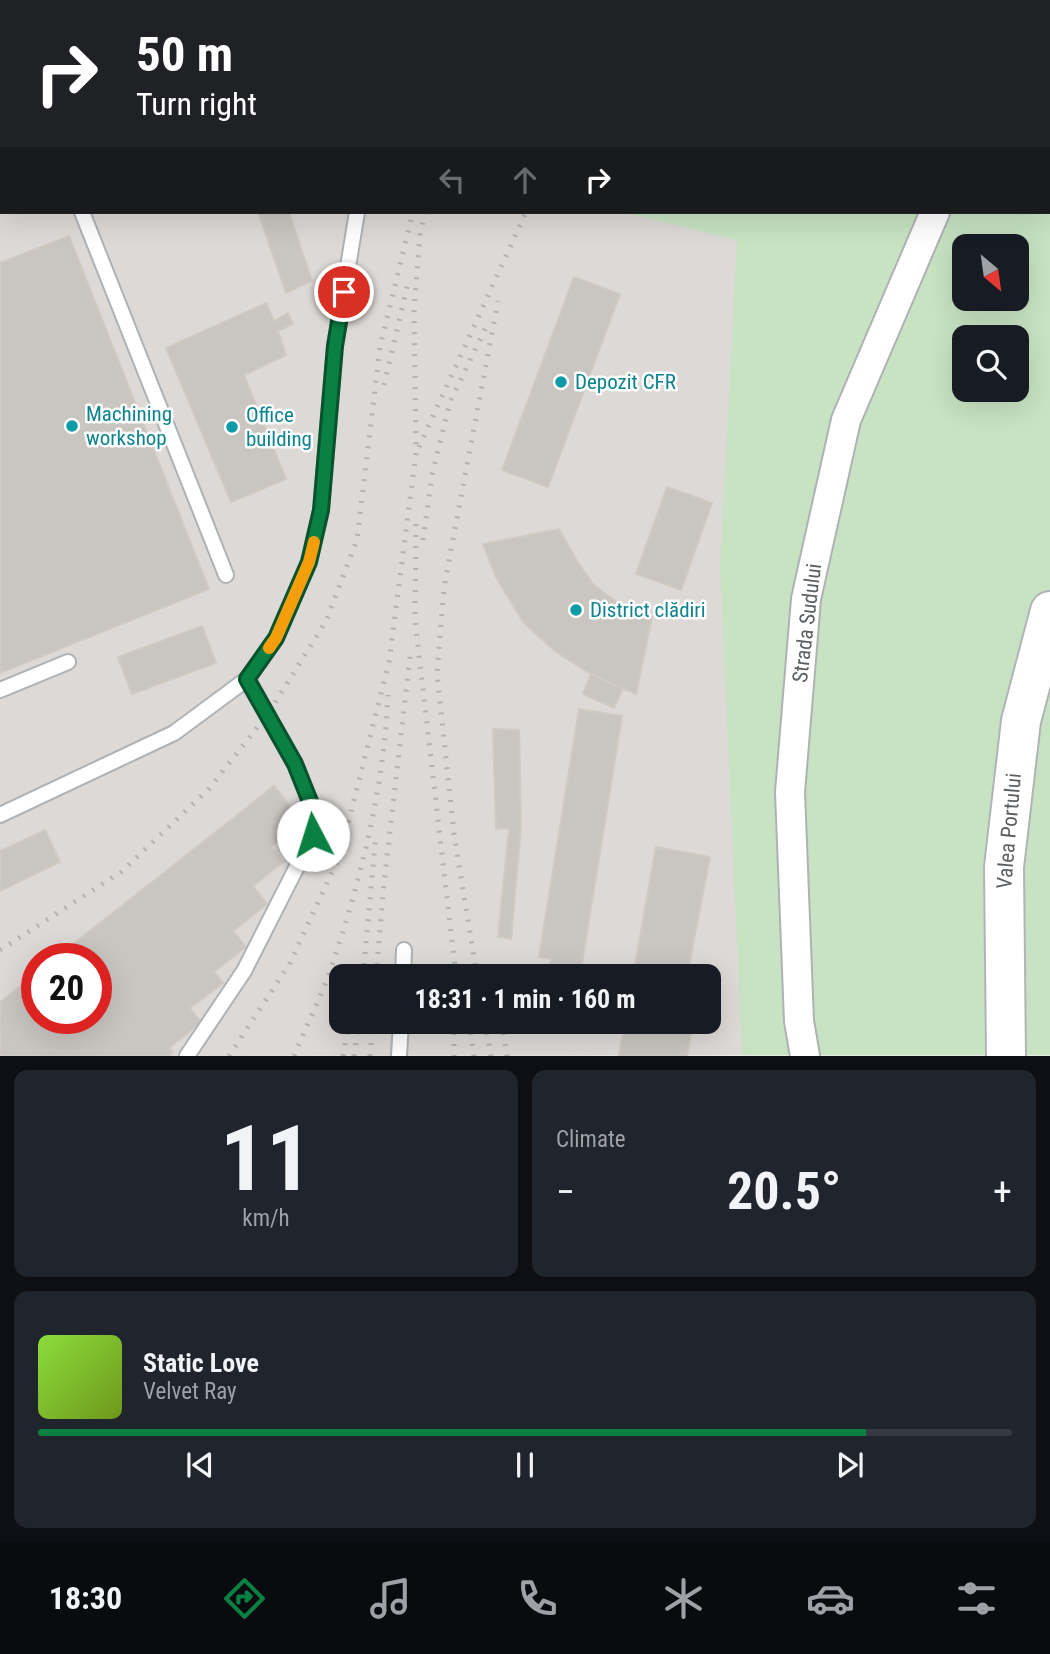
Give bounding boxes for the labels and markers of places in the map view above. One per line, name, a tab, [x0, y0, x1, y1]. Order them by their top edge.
pin	[314, 262, 374, 322]
place label: Depozit CFR	[575, 370, 676, 394]
marker: Depozit CFR	[553, 374, 569, 390]
place label: Machining workshop	[86, 402, 172, 450]
place label: Office building	[246, 403, 312, 451]
marker: Machining workshop	[64, 418, 80, 434]
marker: Office building	[224, 419, 240, 435]
place label: District clădiri	[590, 598, 706, 622]
marker: District clădiri	[568, 602, 584, 618]

